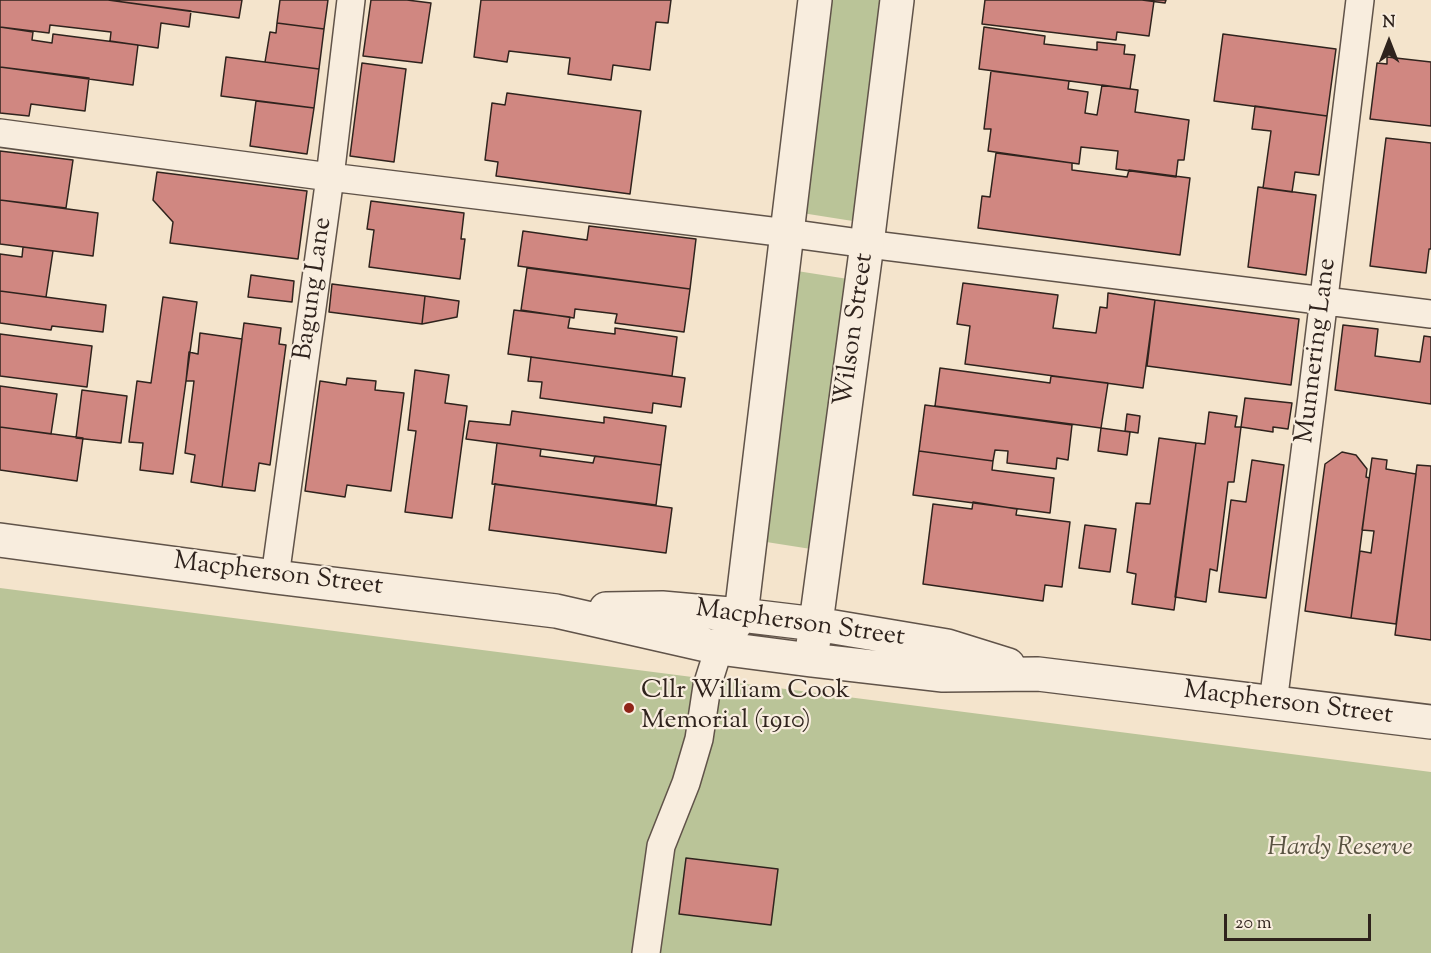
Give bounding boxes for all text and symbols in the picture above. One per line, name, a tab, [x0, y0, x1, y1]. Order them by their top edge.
north arrow	[1359, 12, 1419, 72]
text: N	[1383, 12, 1395, 35]
street label: Bagung Lane	[290, 216, 340, 362]
street label: Wilson Street	[830, 251, 882, 409]
street label: Munnering Lane	[1291, 257, 1345, 445]
street label: Macpherson Street	[172, 548, 384, 604]
street label: Macpherson Street	[694, 595, 906, 655]
place label: Cllr William Cook Memorial (1910)	[641, 677, 850, 738]
street label: Macpherson Street	[1182, 677, 1394, 733]
marker: Cllr William Cook Memorial (1910)	[622, 701, 636, 715]
park label: Hardy Reserve	[1267, 834, 1413, 866]
scale bar	[1227, 902, 1374, 940]
text: 20 m	[1235, 911, 1272, 937]

